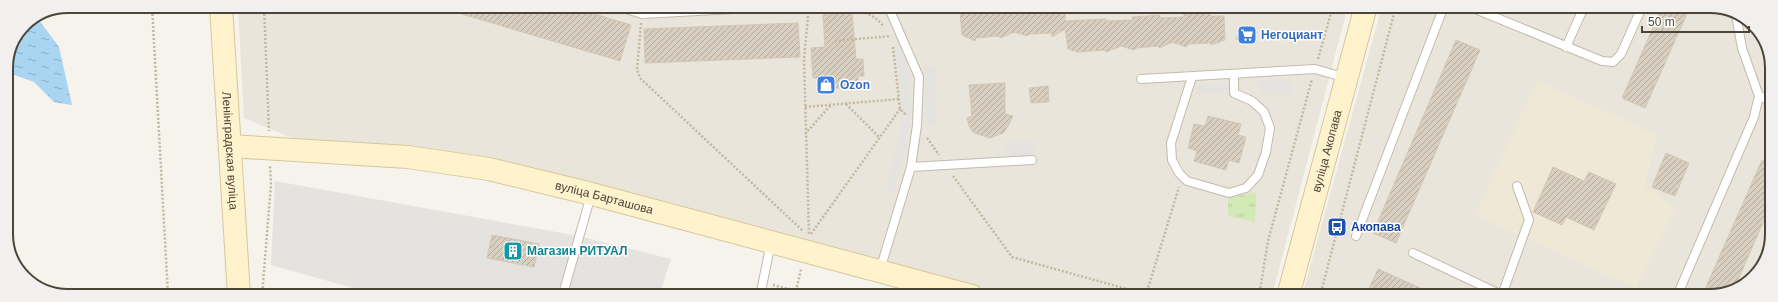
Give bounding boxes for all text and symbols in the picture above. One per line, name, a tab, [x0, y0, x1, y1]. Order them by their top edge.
scale bar	[1642, 8, 1749, 34]
text: 50 m	[1648, 15, 1675, 29]
supermarket icon: Негоциант	[1236, 24, 1258, 46]
place label: Негоциант	[1261, 28, 1323, 42]
shop icon: Ozon	[815, 74, 837, 96]
place label: Ozon	[840, 78, 870, 92]
street label: Ленінградская вуліца	[219, 91, 241, 211]
street label: вуліца Акопава	[1309, 108, 1345, 194]
street label: вуліца Барташова	[554, 178, 655, 217]
bus stop icon: Акопава	[1326, 216, 1348, 238]
place label: Акопава	[1351, 220, 1401, 234]
building icon: Магазин РИТУАЛ	[502, 240, 524, 262]
place label: Магазин РИТУАЛ	[527, 244, 627, 258]

